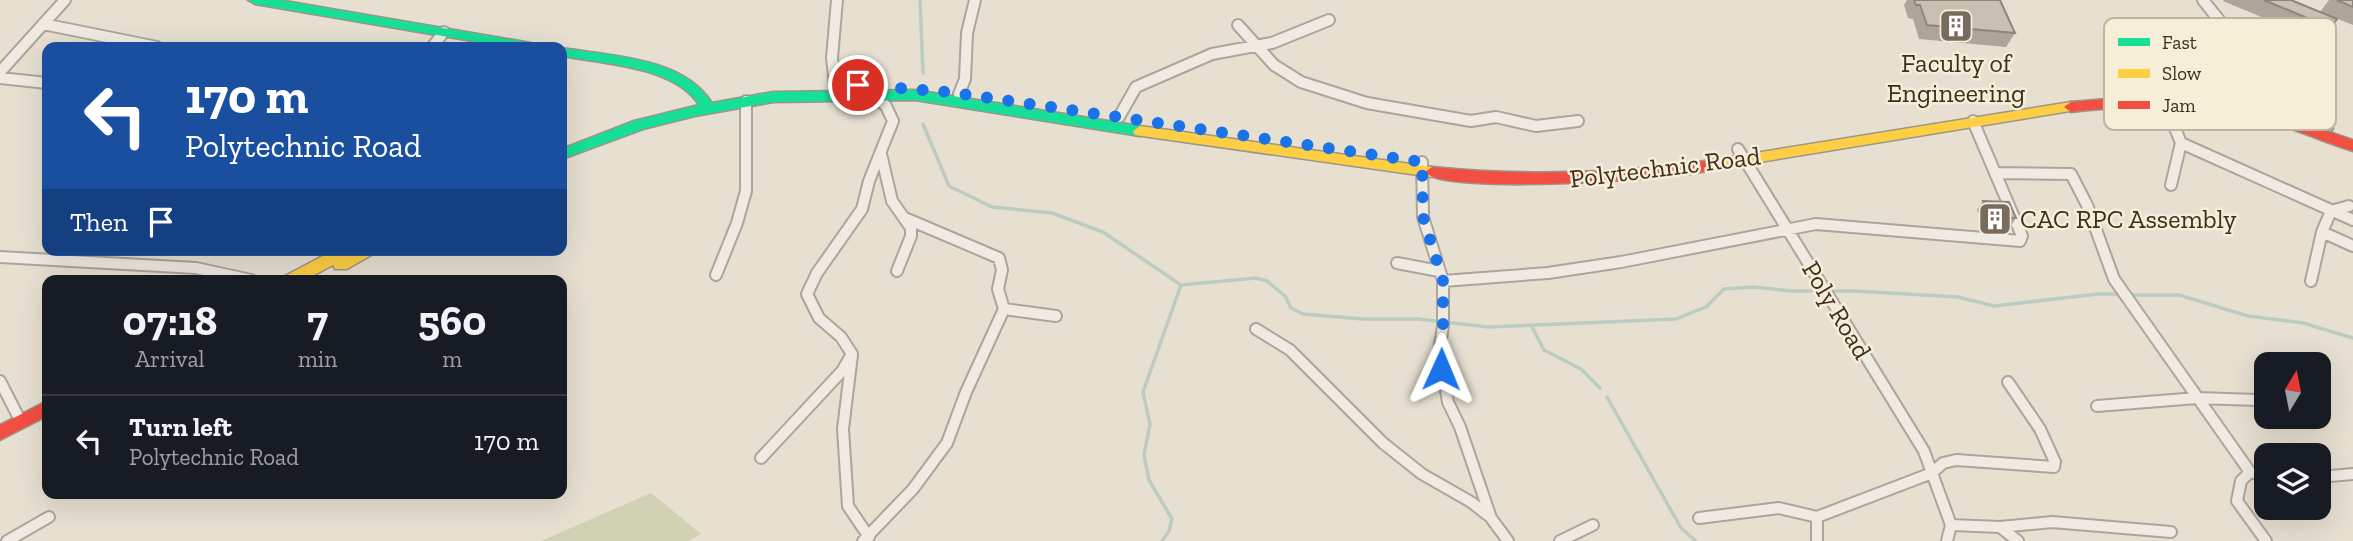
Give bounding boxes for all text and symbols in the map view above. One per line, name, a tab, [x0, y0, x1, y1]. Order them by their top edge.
building icon: Faculty of Engineering	[1937, 7, 1975, 45]
legend	[2104, 18, 2336, 130]
text: Fast	[2162, 31, 2197, 54]
place label: Faculty of Engineering	[1887, 47, 2025, 109]
pin	[828, 55, 888, 115]
text: Slow	[2162, 62, 2202, 85]
icon: arrive	[839, 66, 877, 104]
text: 170 m	[185, 67, 308, 126]
icon: left	[70, 70, 161, 161]
text: Jam	[2162, 94, 2196, 117]
text: Polytechnic Road	[185, 127, 421, 165]
street label: Polytechnic Road	[1568, 139, 1762, 195]
building icon: CAC RPC Assembly	[1976, 200, 2014, 238]
icon: arrive	[142, 203, 180, 241]
place label: CAC RPC Assembly	[2020, 203, 2237, 235]
text: Then	[70, 206, 128, 238]
street label: Poly Road	[1795, 255, 1879, 365]
text: 07:18	[122, 295, 217, 346]
text: 7	[307, 295, 328, 346]
text: 560	[418, 295, 487, 346]
position arrow	[1404, 332, 1478, 406]
text: Arrival	[135, 345, 205, 373]
text: min	[298, 345, 337, 373]
text: m	[442, 345, 462, 373]
north arrow	[2254, 352, 2331, 429]
map controls	[2254, 352, 2331, 520]
text: Turn left	[129, 411, 232, 443]
icon: left	[70, 422, 108, 460]
text: 170 m	[474, 425, 539, 457]
text: Polytechnic Road	[129, 443, 299, 471]
button: layers	[2254, 443, 2331, 520]

